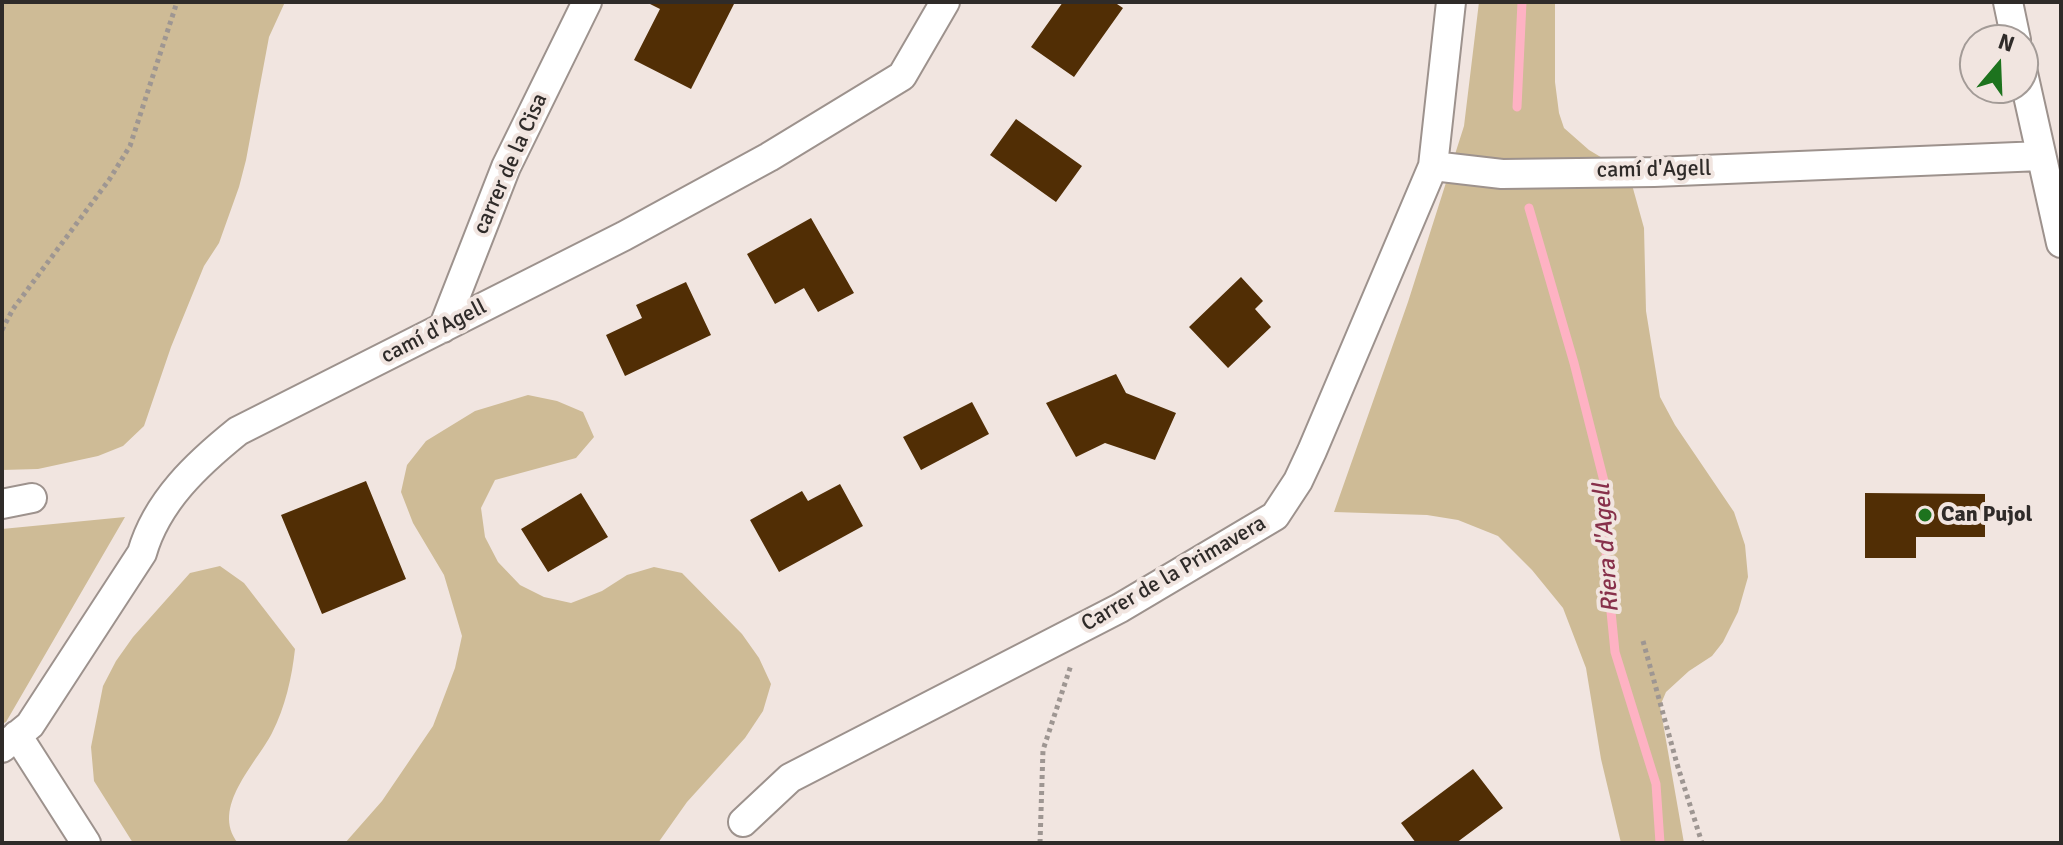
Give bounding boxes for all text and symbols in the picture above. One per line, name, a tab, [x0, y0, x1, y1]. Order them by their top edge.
north arrow	[1959, 24, 2039, 104]
text: N	[1995, 27, 2018, 58]
street label: carrer de la Cisa	[468, 90, 554, 238]
street label: camí d'Agell	[1596, 156, 1712, 184]
street label: camí d'Agell	[377, 294, 491, 370]
water label: Riera d'Agell	[1588, 482, 1626, 614]
place label: Can Pujol	[1941, 502, 2032, 528]
marker: Can Pujol	[1916, 506, 1934, 524]
street label: Carrer de la Primavera	[1077, 510, 1271, 638]

